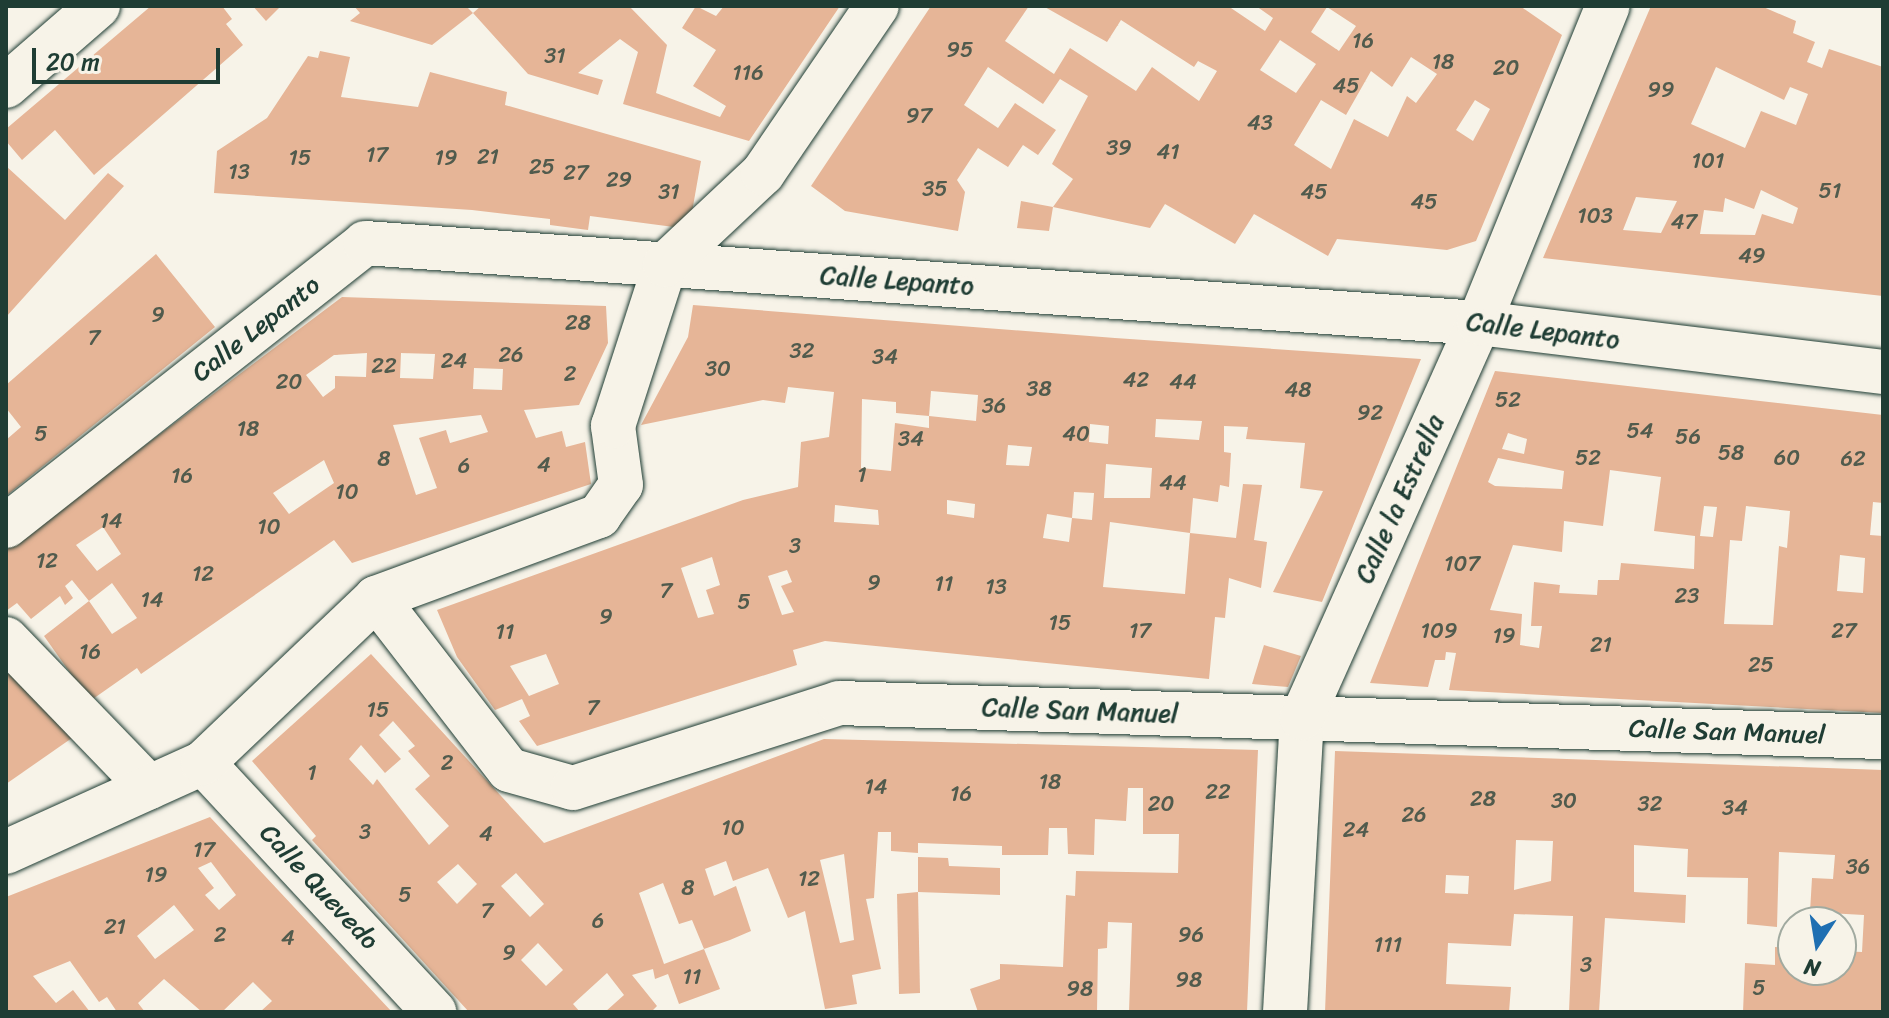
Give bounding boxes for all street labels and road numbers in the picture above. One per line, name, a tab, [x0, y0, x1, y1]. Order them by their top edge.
street label: Calle Lepanto	[819, 260, 975, 302]
street label: Calle Lepanto	[186, 269, 326, 389]
street label: Calle Lepanto	[1465, 306, 1621, 356]
street label: Calle la Estrella	[1349, 410, 1451, 588]
street label: Calle San Manuel	[981, 692, 1179, 730]
street label: Calle San Manuel	[1628, 713, 1826, 751]
street label: Calle Quevedo	[253, 818, 385, 956]

